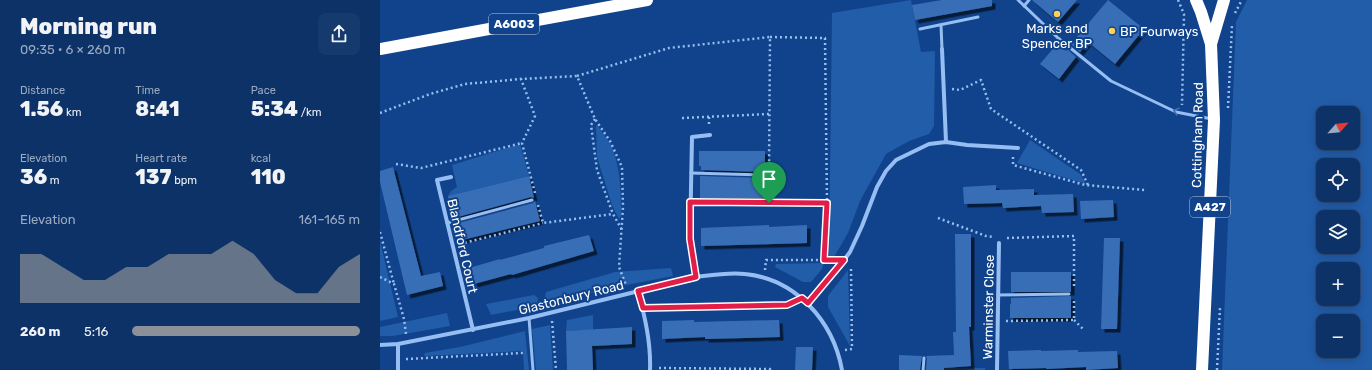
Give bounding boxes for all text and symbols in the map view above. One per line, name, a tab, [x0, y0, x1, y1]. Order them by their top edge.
marker: Marks and Spencer BP	[1052, 9, 1062, 19]
text: Morning run	[20, 13, 157, 40]
button: share	[318, 13, 360, 55]
road number: A6003	[489, 14, 539, 34]
place label: Marks and Spencer BP	[1022, 21, 1092, 51]
place label: BP Fourways	[1120, 24, 1199, 39]
marker: BP Fourways	[1107, 26, 1117, 36]
text: 09:35 · 6 × 260 m	[20, 42, 125, 57]
street label: Cottingham Road	[1189, 82, 1207, 188]
text: Distance	[20, 84, 65, 97]
text: Time	[135, 84, 160, 97]
text: Pace	[251, 84, 276, 97]
text: 1.56	[20, 97, 63, 121]
text: 8:41	[135, 97, 180, 121]
text: 5:34	[251, 97, 298, 121]
text: km	[63, 106, 81, 119]
text: /km	[298, 106, 321, 119]
north arrow	[1316, 106, 1360, 150]
map controls	[1316, 106, 1360, 358]
one-way arrow	[1172, 107, 1179, 116]
text: Elevation	[20, 152, 67, 165]
text: Heart rate	[135, 152, 187, 165]
text: kcal	[251, 152, 271, 165]
button: locate	[1316, 158, 1360, 202]
pin	[752, 162, 786, 203]
text: 36	[20, 165, 47, 189]
text: 137	[135, 165, 172, 189]
text: 110	[251, 165, 286, 189]
icon: arrive	[758, 168, 780, 190]
text: m	[47, 174, 60, 187]
text: bpm	[172, 174, 197, 187]
street label: Blandford Court	[444, 197, 481, 295]
road number: A427	[1190, 197, 1230, 217]
button: layers	[1316, 210, 1360, 254]
text: Elevation	[20, 212, 76, 227]
text: 161–165 m	[298, 212, 360, 227]
street label: Warminster Close	[980, 254, 997, 360]
button: +	[1316, 262, 1360, 306]
street label: Glastonbury Road	[517, 277, 625, 318]
button: −	[1316, 314, 1360, 358]
text: 260 m	[20, 324, 60, 339]
text: 5:16	[84, 324, 108, 339]

